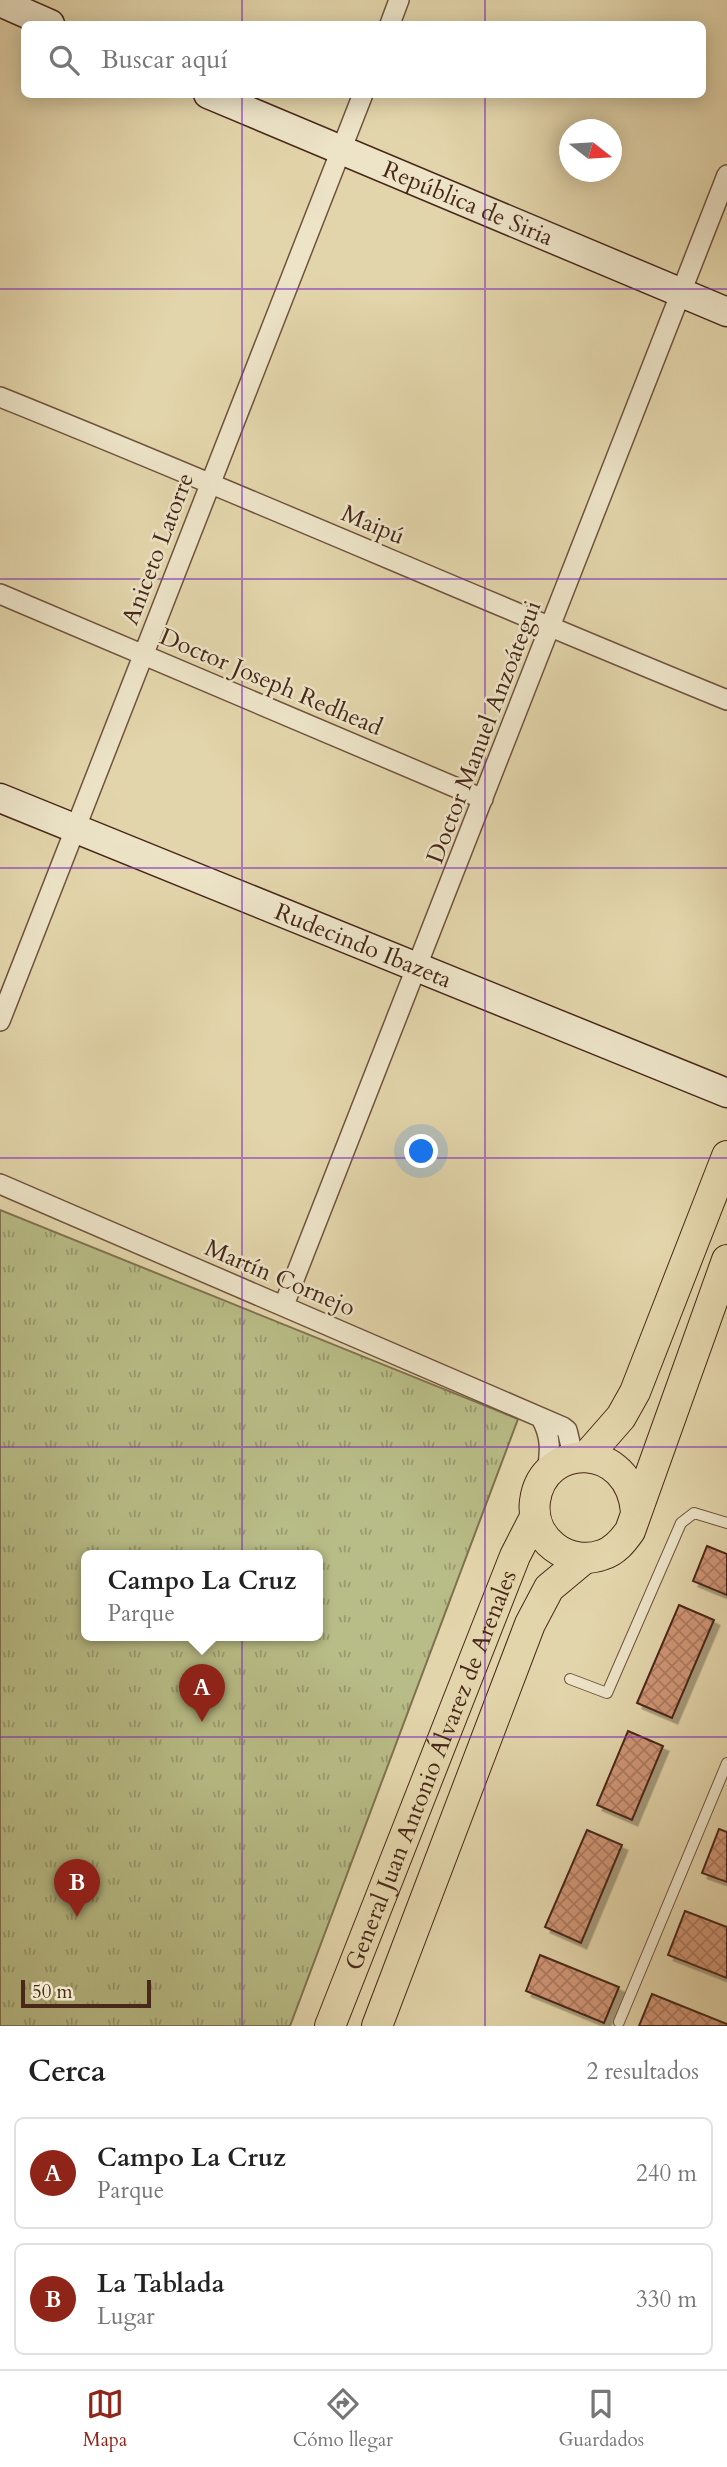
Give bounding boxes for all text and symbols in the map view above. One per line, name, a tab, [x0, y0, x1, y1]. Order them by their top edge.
search box	[21, 21, 706, 98]
icon: search	[45, 41, 83, 79]
text: Buscar aquí	[101, 42, 228, 77]
north arrow	[559, 119, 622, 182]
street label: República de Siria	[378, 153, 559, 254]
street label: Aniceto Latorre	[114, 468, 202, 630]
street label: Maipú	[336, 497, 410, 553]
street label: Doctor Manuel Anzoátegui	[419, 596, 549, 868]
street label: Doctor Joseph Redhead	[155, 620, 388, 744]
street label: Rudecindo Ibazeta	[270, 895, 457, 996]
your location	[404, 1134, 438, 1168]
street label: Martín Cornejo	[200, 1231, 360, 1325]
popup	[81, 1550, 323, 1641]
text: Campo La Cruz	[108, 1563, 296, 1598]
street label: General Juan Antonio Álvarez de Arenales	[337, 1565, 524, 1975]
text: Parque	[108, 1598, 175, 1629]
pin: A	[179, 1664, 225, 1722]
pin: B	[54, 1859, 100, 1917]
scale bar	[21, 1977, 150, 2009]
text: 50 m	[32, 1979, 73, 2005]
text: Cerca	[28, 2051, 106, 2092]
text: 2 resultados	[586, 2056, 699, 2087]
text: Campo La Cruz	[97, 2140, 286, 2175]
text: A	[44, 2158, 62, 2189]
text: 240 m	[636, 2158, 697, 2189]
text: Parque	[97, 2175, 164, 2206]
text: La Tablada	[97, 2266, 225, 2301]
text: B	[45, 2284, 61, 2315]
text: 330 m	[636, 2284, 697, 2315]
text: Lugar	[97, 2301, 155, 2332]
tab: Mapa	[83, 2385, 127, 2453]
tab: Cómo llegar	[293, 2385, 393, 2453]
tab: Guardados	[559, 2385, 644, 2453]

